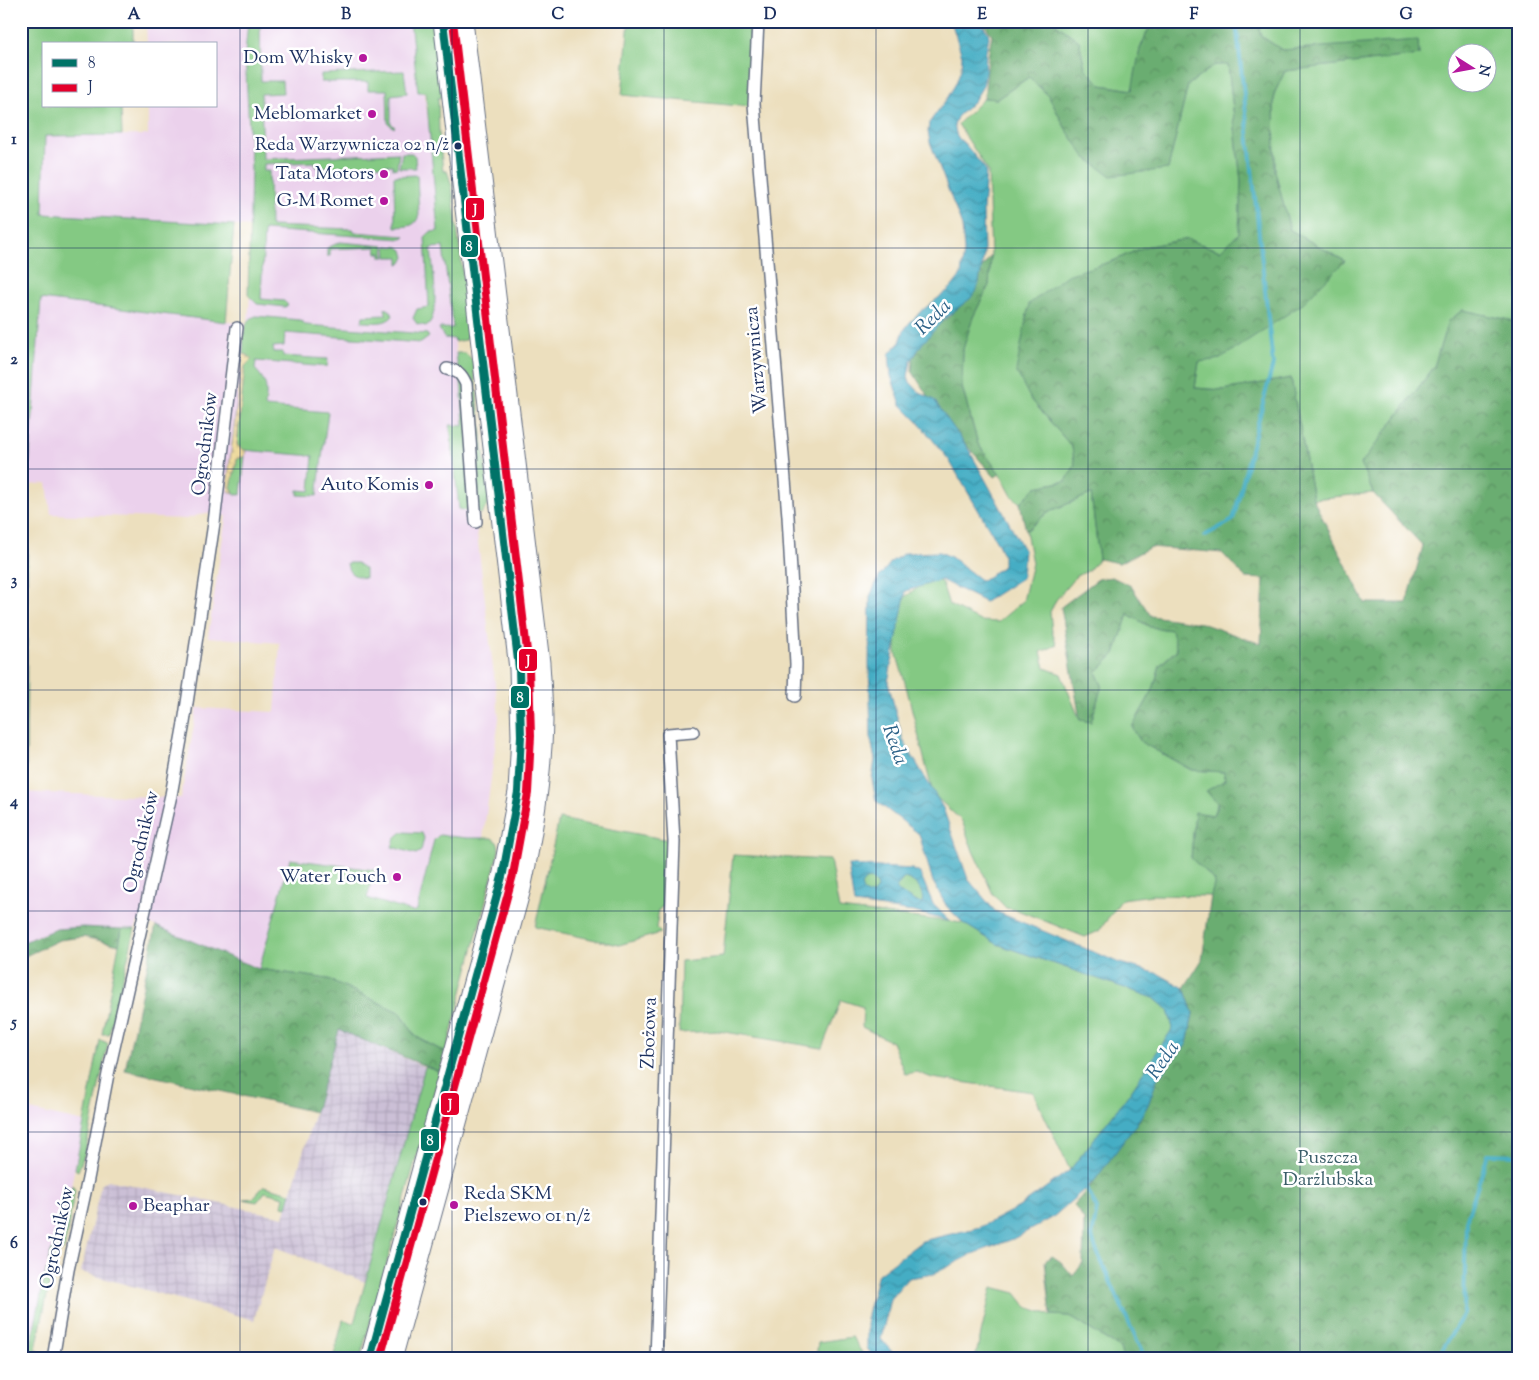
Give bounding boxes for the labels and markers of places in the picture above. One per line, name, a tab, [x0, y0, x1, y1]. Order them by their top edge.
place label: Dom Whisky	[243, 45, 354, 72]
marker: Dom Whisky	[357, 52, 369, 64]
place label: Meblomarket	[254, 101, 362, 128]
marker: Meblomarket	[366, 108, 378, 120]
place label: Reda Warzywnicza 02 n/ż	[255, 133, 449, 159]
marker: Reda Warzywnicza 02 n/ż	[453, 141, 463, 151]
place label: Tata Motors	[275, 161, 374, 188]
marker: Tata Motors	[378, 168, 390, 180]
place label: G-M Romet	[277, 188, 374, 215]
marker: G-M Romet	[378, 195, 390, 207]
place label: Auto Komis	[320, 472, 419, 499]
marker: Auto Komis	[423, 479, 435, 491]
place label: Water Touch	[279, 864, 387, 891]
marker: Water Touch	[391, 871, 403, 883]
place label: Reda SKM Pielszewo 01 n/ż	[464, 1181, 591, 1230]
place label: Beaphar	[143, 1193, 210, 1220]
unlabelled marker	[418, 1197, 428, 1207]
marker: Reda SKM Pielszewo 01 n/ż	[448, 1199, 460, 1211]
marker: Beaphar	[127, 1200, 139, 1212]

